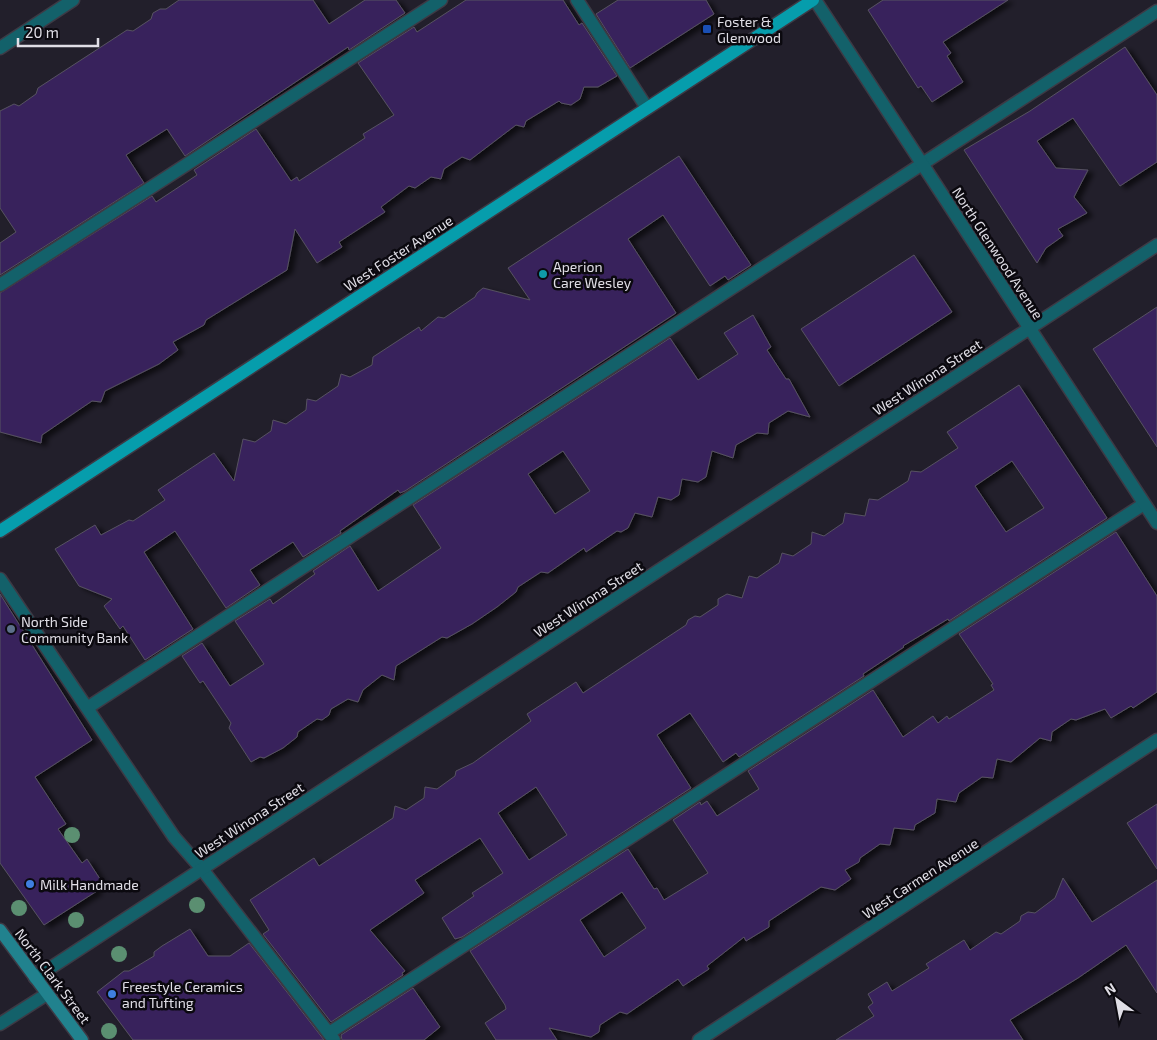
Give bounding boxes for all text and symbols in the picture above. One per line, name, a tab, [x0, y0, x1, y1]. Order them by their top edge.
place label: Foster & Glenwood	[717, 13, 781, 46]
scale bar	[18, 15, 98, 47]
text: 20 m	[25, 23, 59, 41]
marker: Foster & Glenwood	[701, 23, 713, 35]
street label: North Glenwood Avenue	[949, 184, 1047, 322]
street label: West Foster Avenue	[340, 211, 456, 295]
place label: Aperion Care Wesley	[553, 258, 632, 291]
marker: Aperion Care Wesley	[537, 268, 549, 280]
street label: West Winona Street	[869, 335, 985, 419]
street label: West Winona Street	[530, 557, 646, 641]
place label: North Side Community Bank	[21, 613, 128, 646]
marker: North Side Community Bank	[5, 623, 17, 635]
street label: West Winona Street	[191, 778, 307, 862]
street label: West Carmen Avenue	[859, 834, 981, 922]
place label: Milk Handmade	[40, 876, 139, 893]
marker: Milk Handmade	[24, 878, 36, 890]
street label: North Clark Street	[12, 925, 94, 1027]
north arrow	[1092, 975, 1142, 1025]
place label: Freestyle Ceramics and Tufting	[122, 978, 243, 1011]
text: N	[1101, 979, 1119, 998]
marker: Freestyle Ceramics and Tufting	[106, 988, 118, 1000]

